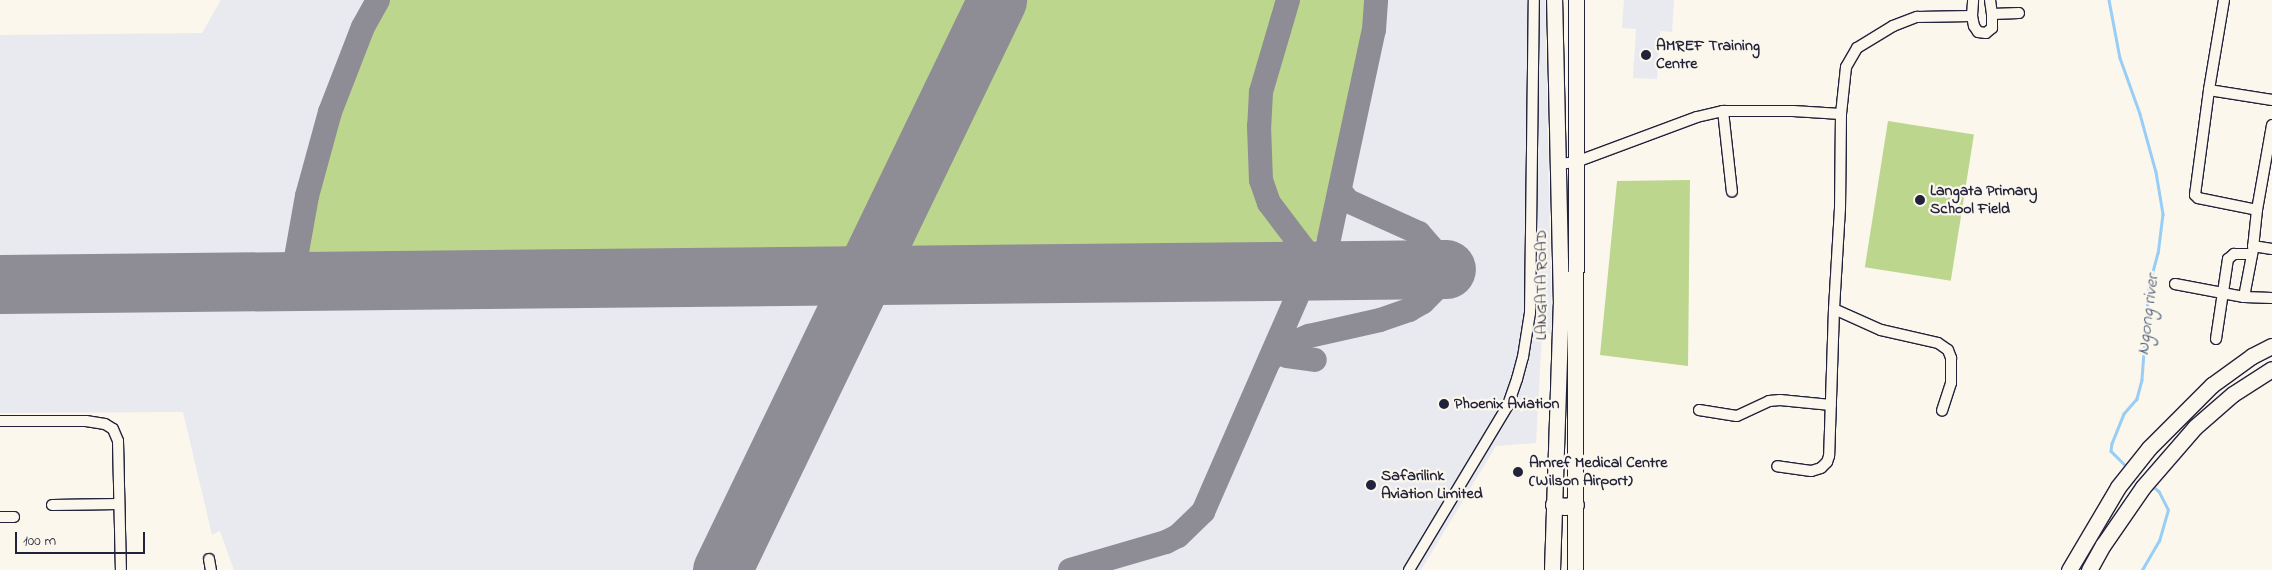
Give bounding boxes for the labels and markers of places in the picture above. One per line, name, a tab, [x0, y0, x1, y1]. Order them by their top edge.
place label: AMREF Training Centre	[1656, 36, 1760, 74]
marker: AMREF Training Centre	[1640, 49, 1652, 61]
place label: Langata Primary School Field	[1930, 181, 2037, 219]
marker: Langata Primary School Field	[1914, 194, 1926, 206]
place label: Phoenix Aviation	[1454, 394, 1559, 414]
marker: Phoenix Aviation	[1438, 398, 1450, 410]
place label: Amref Medical Centre (Wilson Airport)	[1529, 453, 1667, 491]
marker: Amref Medical Centre (Wilson Airport)	[1511, 465, 1525, 479]
place label: Safarilink Aviation Limited	[1381, 466, 1483, 504]
marker: Safarilink Aviation Limited	[1365, 479, 1377, 491]

